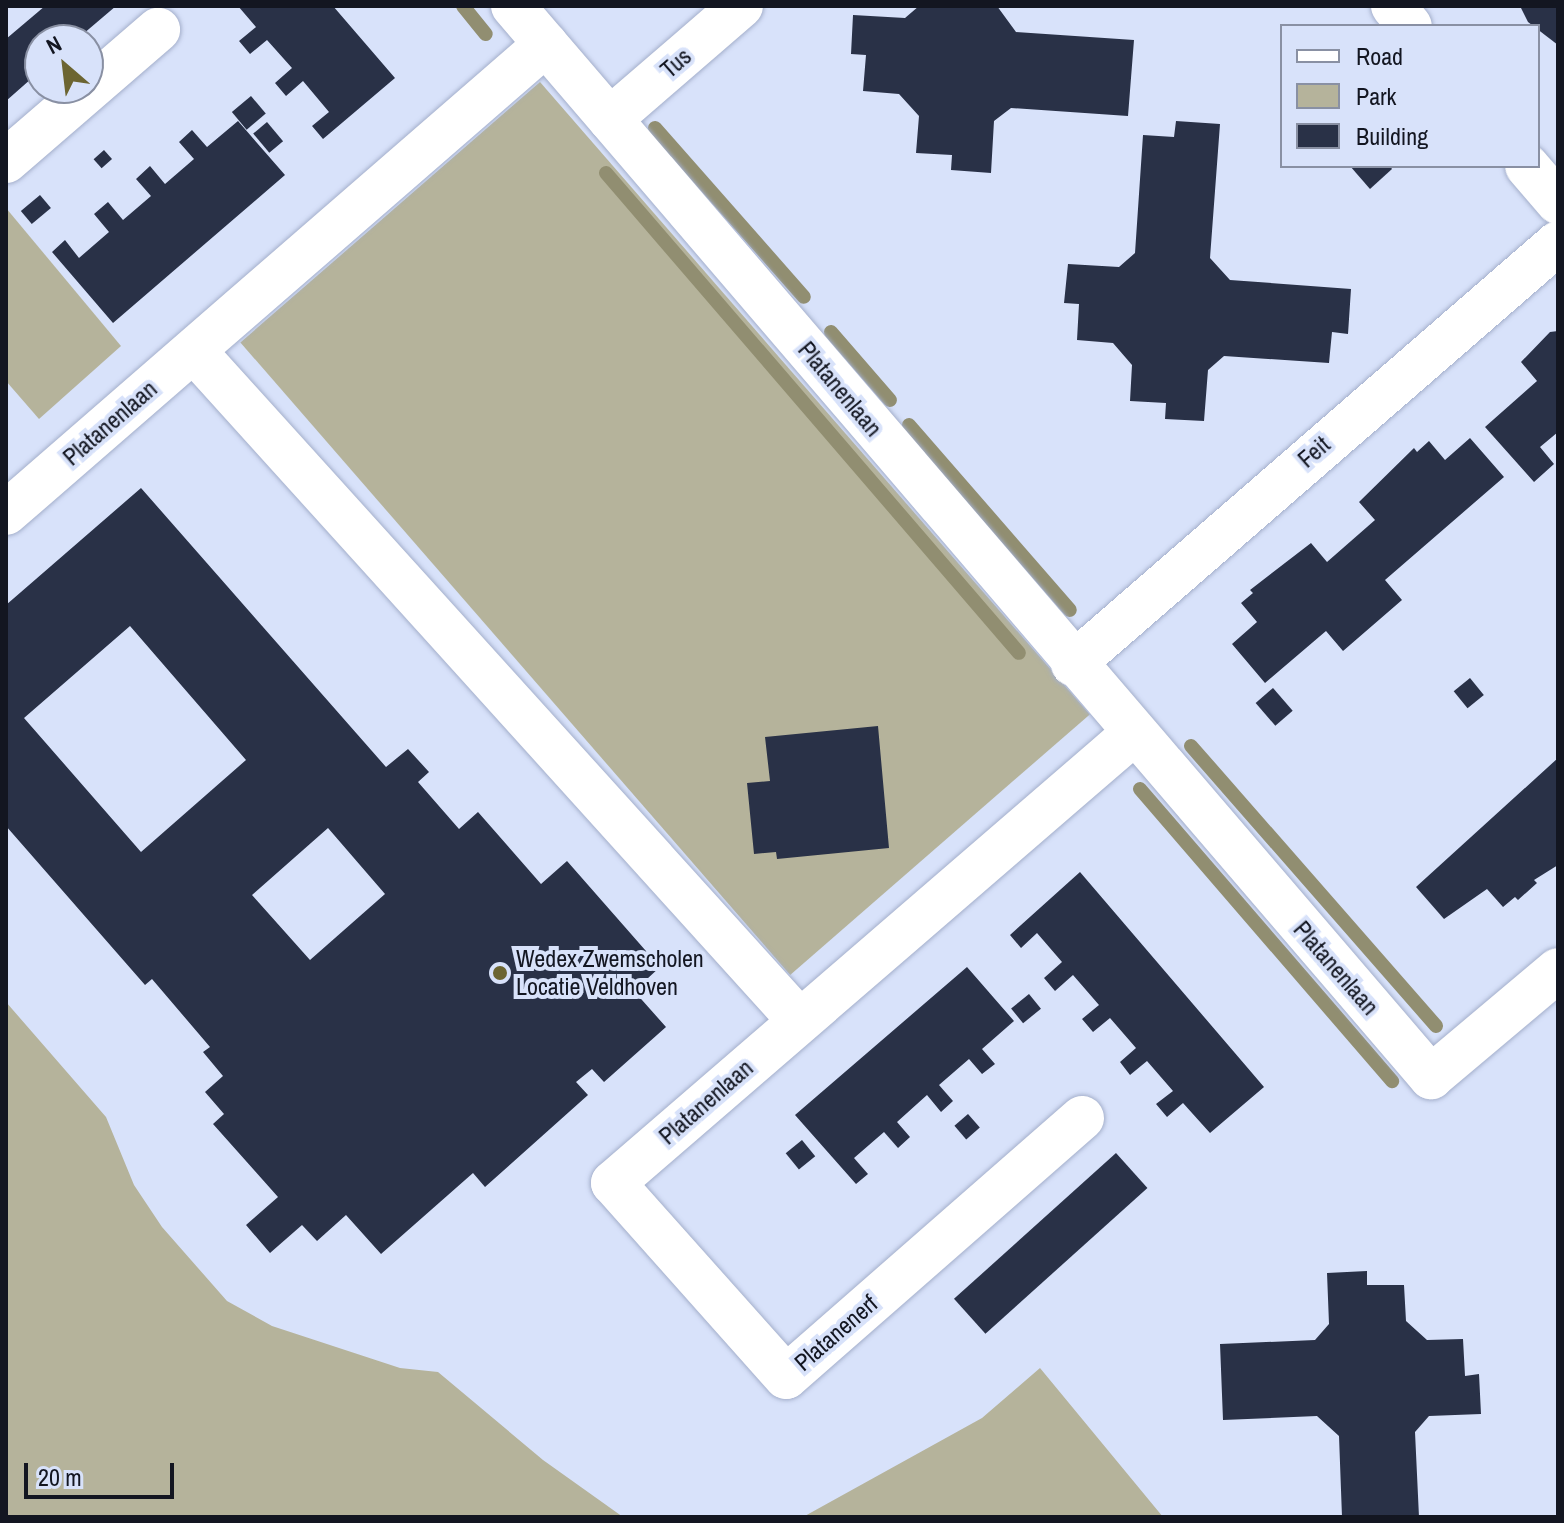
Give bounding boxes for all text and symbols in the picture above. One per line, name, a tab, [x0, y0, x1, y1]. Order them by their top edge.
north arrow	[24, 24, 104, 104]
legend	[1280, 24, 1540, 168]
text: N	[41, 28, 66, 61]
text: Road	[1356, 40, 1403, 72]
street label: Tus	[655, 42, 697, 84]
text: Park	[1356, 80, 1396, 112]
text: Building	[1356, 120, 1428, 152]
street label: Platanenlaan	[792, 336, 888, 442]
street label: Platanenlaan	[57, 374, 163, 472]
street label: Feit	[1292, 430, 1336, 474]
street label: Platanenlaan	[1287, 915, 1385, 1021]
place label: Wedex Zwemscholen Locatie Veldhoven	[516, 945, 704, 1001]
marker: Wedex Zwemscholen Locatie Veldhoven	[491, 964, 509, 982]
street label: Platanenlaan	[653, 1053, 759, 1151]
street label: Platanenerf	[789, 1289, 883, 1377]
scale bar	[28, 1447, 178, 1497]
text: 20 m	[38, 1461, 82, 1493]

